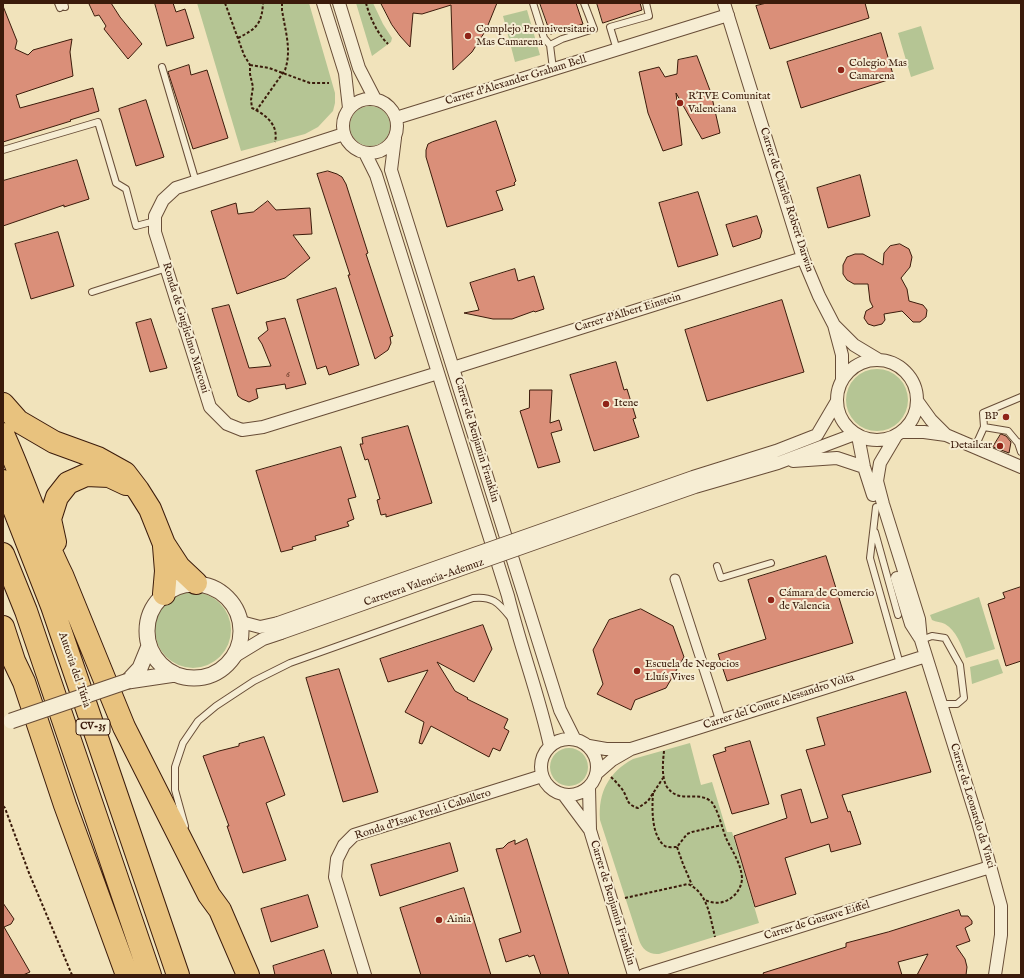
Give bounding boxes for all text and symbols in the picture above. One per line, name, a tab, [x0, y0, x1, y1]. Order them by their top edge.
place label: Complejo Preuniversitario Mas Camarena	[476, 23, 595, 49]
marker: Complejo Preuniversitario Mas Camarena	[463, 31, 473, 41]
street label: Carrer d'Alexander Graham Bell	[444, 53, 588, 109]
place label: Colegio Mas Camarena	[849, 57, 907, 83]
marker: Colegio Mas Camarena	[836, 65, 846, 75]
place label: RTVE Comunitat Valenciana	[688, 90, 771, 116]
marker: RTVE Comunitat Valenciana	[675, 98, 685, 108]
street label: Carrer de Charles Robert Darwin	[756, 126, 816, 274]
street label: Ronda de Guglielmo Marconi	[159, 261, 211, 395]
street label: Carrer d'Albert Einstein	[573, 291, 683, 335]
house number: 6	[286, 370, 290, 380]
street label: Carrer de Benjamin Franklin	[451, 376, 501, 504]
place label: Itene	[614, 397, 638, 411]
marker: Itene	[601, 399, 611, 409]
place label: BP	[984, 410, 998, 424]
marker: BP	[1001, 412, 1011, 422]
place label: Detailcar	[950, 439, 992, 453]
marker: Detailcar	[995, 441, 1005, 451]
street label: Carretera Valencia-Ademuz	[362, 556, 486, 610]
place label: Cámara de Comercio de Valencia	[779, 587, 874, 613]
marker: Cámara de Comercio de Valencia	[766, 595, 776, 605]
street label: Autovia del Túria	[55, 631, 93, 709]
place label: Escuela de Negocios Lluís Vives	[645, 658, 739, 684]
marker: Escuela de Negocios Lluís Vives	[632, 666, 642, 676]
street label: Carrer del Comte Alessandro Volta	[702, 671, 856, 733]
road number: CV-35	[76, 719, 110, 735]
street label: Carrer de Leonardo da Vinci	[947, 742, 997, 870]
street label: Ronda d'Isaac Peral i Caballero	[353, 787, 493, 843]
street label: Carrer de Benjamin Franklin	[587, 839, 637, 967]
street label: Carrer de Gustave Eiffel	[763, 899, 871, 943]
place label: Ainia	[447, 913, 471, 927]
marker: Ainia	[434, 915, 444, 925]

